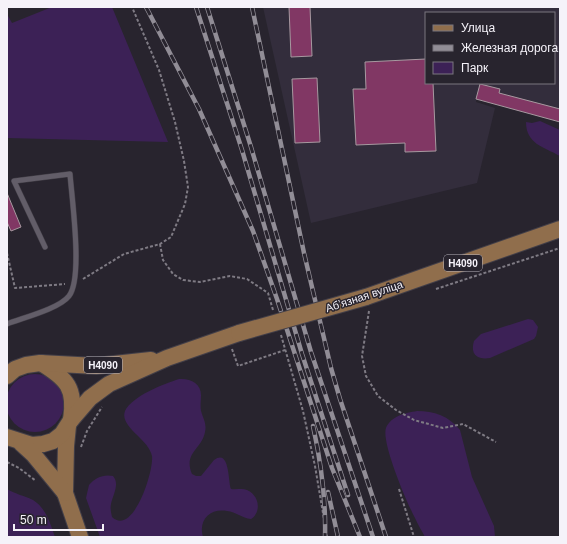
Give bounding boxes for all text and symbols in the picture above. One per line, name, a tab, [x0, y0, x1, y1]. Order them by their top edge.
legend	[425, 12, 555, 84]
text: Улица	[461, 21, 495, 35]
text: Железная дорога	[461, 41, 558, 55]
text: Парк	[461, 61, 489, 75]
road number: Н4090	[444, 255, 482, 271]
street label: Абʼязная вуліца	[324, 278, 405, 314]
road number: Н4090	[84, 357, 122, 373]
scale bar	[14, 506, 103, 532]
text: 50 m	[20, 513, 47, 527]

